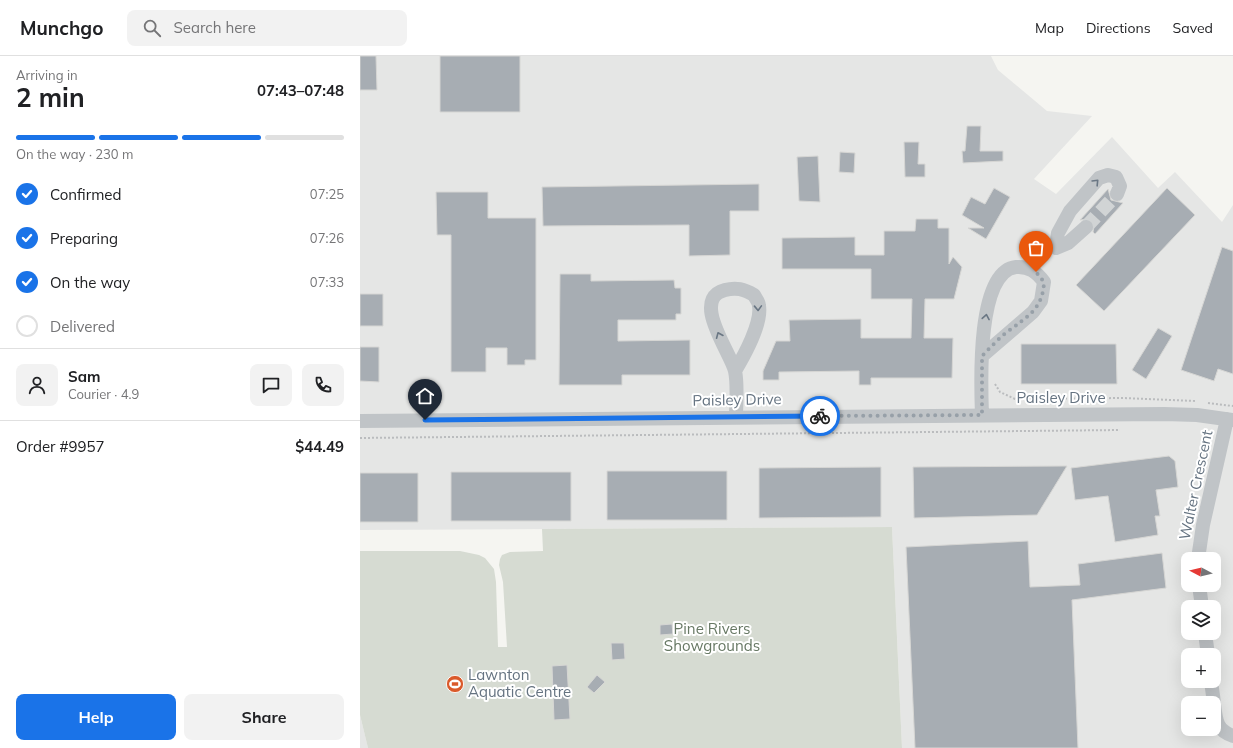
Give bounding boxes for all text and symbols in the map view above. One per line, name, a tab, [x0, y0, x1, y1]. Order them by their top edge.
search box	[127, 10, 407, 46]
text: Munchgo	[20, 16, 103, 40]
icon: search	[141, 17, 163, 39]
text: Search here	[173, 18, 256, 37]
text: Map	[1035, 19, 1064, 37]
text: Directions	[1086, 19, 1151, 37]
text: Saved	[1173, 19, 1213, 37]
text: Arriving in	[16, 67, 78, 83]
text: 2 min	[16, 81, 85, 114]
text: 07:43–07:48	[257, 81, 344, 100]
text: On the way · 230 m	[16, 146, 133, 162]
one-way arrow	[1091, 179, 1099, 187]
icon: check	[16, 183, 38, 205]
text: Confirmed	[50, 185, 121, 204]
text: 07:25	[310, 186, 344, 202]
icon: check	[16, 227, 38, 249]
text: Preparing	[50, 229, 118, 248]
text: 07:26	[310, 230, 344, 246]
pin	[1019, 231, 1053, 272]
icon: bag	[1025, 237, 1047, 259]
icon: check	[16, 271, 38, 293]
text: On the way	[50, 273, 130, 292]
text: 07:33	[310, 274, 344, 290]
one-way arrow	[754, 305, 763, 311]
one-way arrow	[981, 314, 990, 320]
text: Delivered	[50, 317, 115, 336]
one-way arrow	[715, 332, 723, 339]
button: person	[16, 364, 58, 406]
button: chat	[250, 364, 292, 406]
button: phone	[302, 364, 344, 406]
text: Sam	[68, 367, 100, 386]
pin	[408, 379, 442, 420]
icon: home	[414, 385, 436, 407]
text: Courier · 4.9	[68, 386, 139, 402]
street label: Paisley Drive	[1016, 388, 1106, 407]
street label: Paisley Drive	[692, 389, 782, 410]
courier	[800, 396, 840, 436]
icon: bike	[809, 405, 831, 427]
street label: Walter Crescent	[1175, 428, 1216, 542]
text: Order #9957	[16, 437, 104, 456]
text: $44.49	[295, 437, 344, 456]
north arrow	[1181, 552, 1221, 592]
map controls	[1181, 552, 1221, 736]
button: layers	[1181, 600, 1221, 640]
park label: Pine Rivers Showgrounds	[664, 619, 760, 655]
button: +	[1181, 648, 1221, 688]
place label: Lawnton Aquatic Centre	[468, 665, 571, 701]
sports icon: Lawnton Aquatic Centre	[445, 674, 465, 694]
button: Help	[16, 694, 176, 740]
button: Share	[184, 694, 344, 740]
button: −	[1181, 696, 1221, 736]

